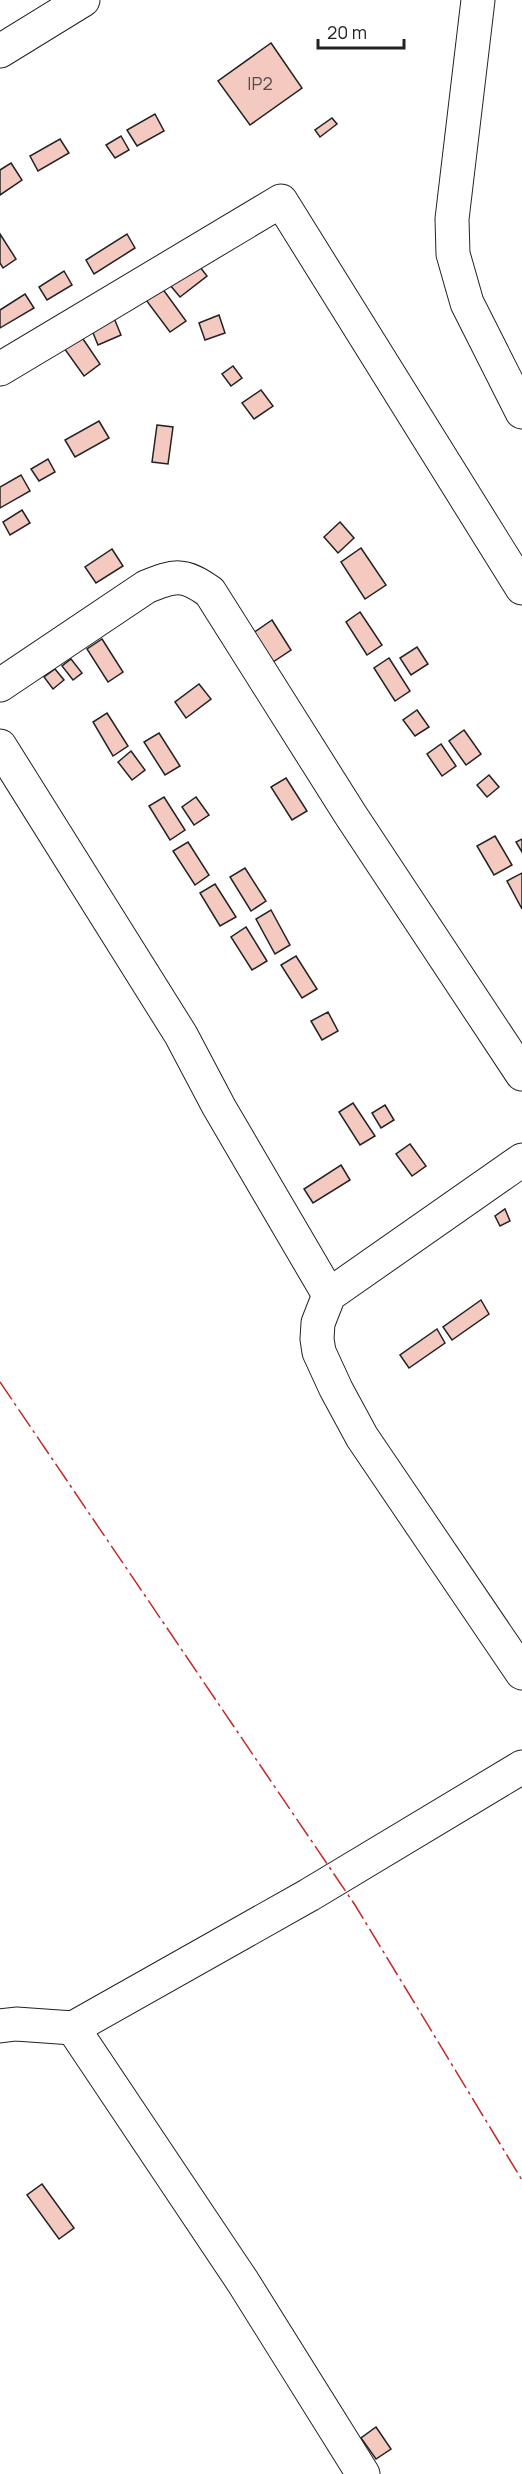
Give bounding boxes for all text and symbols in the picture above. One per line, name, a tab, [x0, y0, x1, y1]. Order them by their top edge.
scale bar	[318, 12, 404, 50]
text: 20 m	[327, 20, 367, 44]
house number: IP2	[247, 71, 273, 95]

